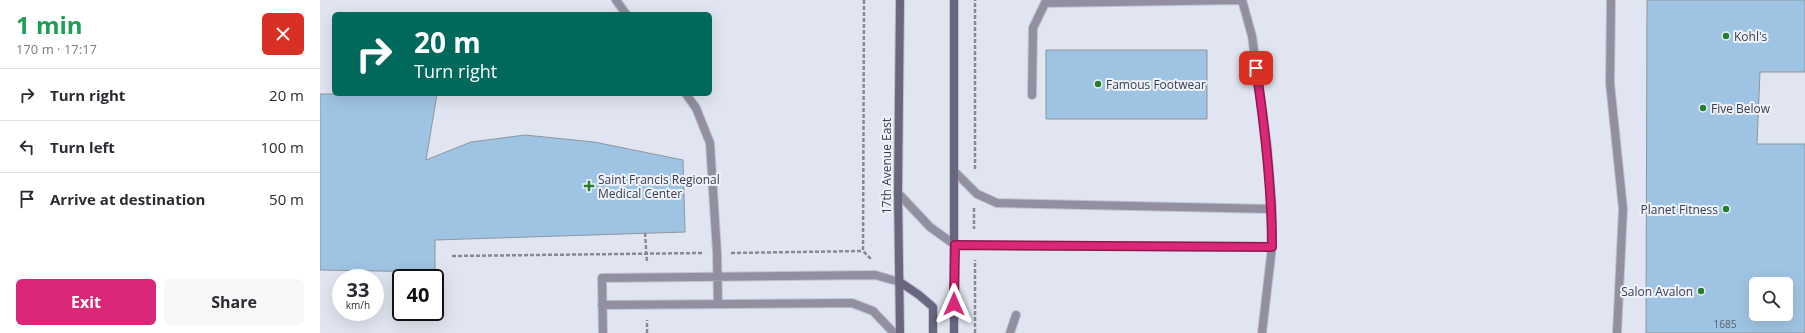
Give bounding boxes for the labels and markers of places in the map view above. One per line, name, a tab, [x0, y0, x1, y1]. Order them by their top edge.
place label: Kohl's	[1734, 28, 1768, 45]
marker: Kohl's	[1721, 31, 1731, 41]
pin	[1239, 51, 1273, 85]
place label: Famous Footwear	[1106, 76, 1206, 93]
marker: Famous Footwear	[1093, 79, 1103, 89]
place label: Five Below	[1711, 100, 1771, 117]
marker: Five Below	[1698, 103, 1708, 113]
place label: Saint Francis Regional Medical Center	[598, 171, 720, 202]
marker: Saint Francis Regional Medical Center	[583, 180, 595, 192]
place label: Planet Fitness	[1641, 201, 1718, 218]
marker: Planet Fitness	[1721, 204, 1731, 214]
place label: Salon Avalon	[1621, 283, 1693, 300]
marker: Salon Avalon	[1696, 286, 1706, 296]

